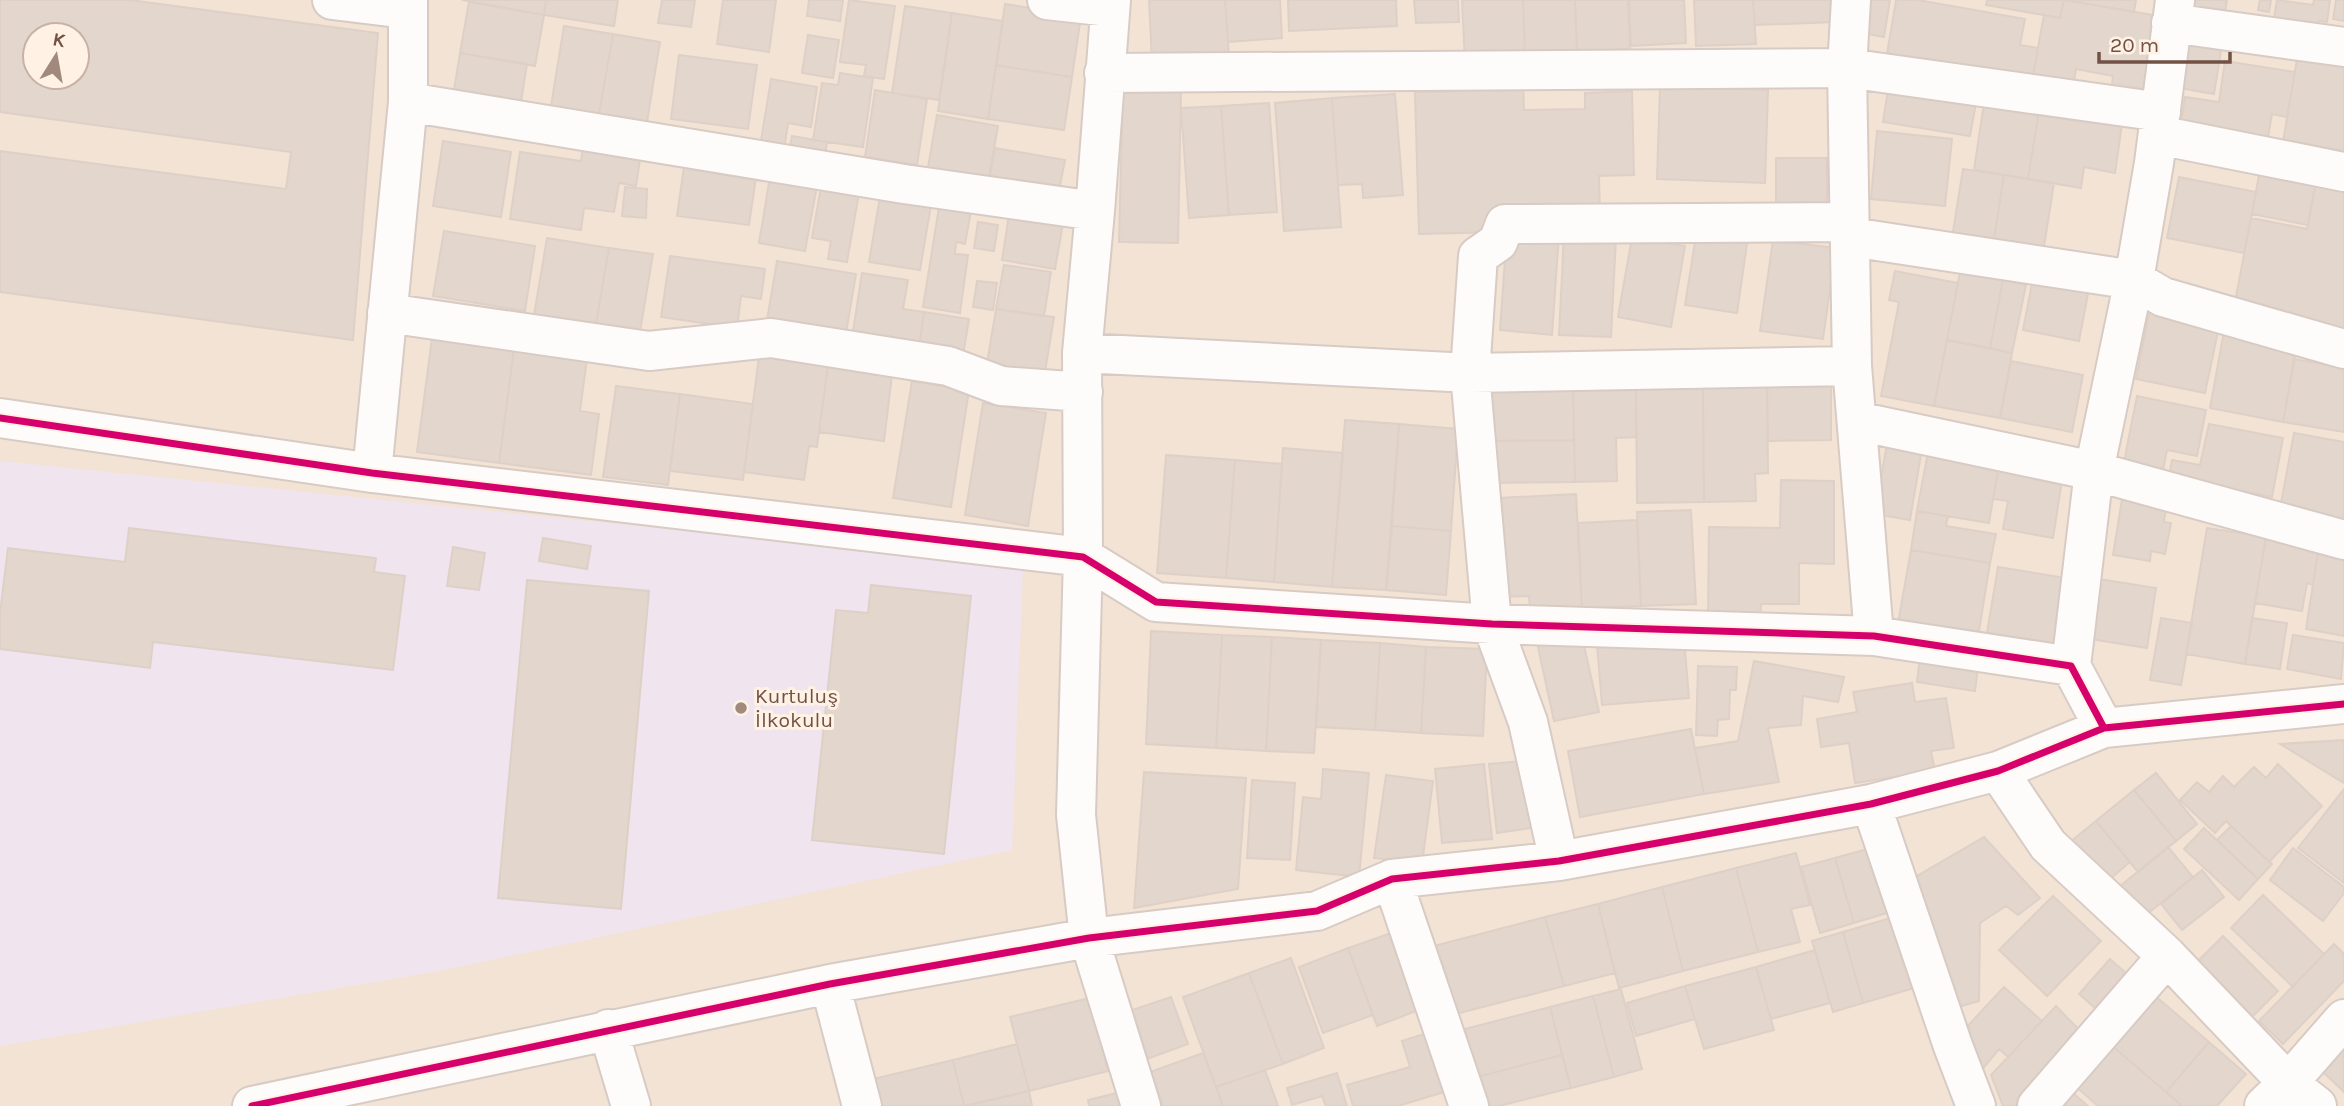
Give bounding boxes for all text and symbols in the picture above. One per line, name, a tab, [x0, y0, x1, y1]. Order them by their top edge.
north arrow	[21, 21, 91, 91]
scale bar	[2099, 21, 2230, 65]
text: K	[51, 28, 68, 52]
text: 20 m	[2110, 33, 2159, 57]
place label: Kurtuluş İlkokulu	[755, 684, 838, 732]
marker: Kurtuluş İlkokulu	[733, 700, 749, 716]

